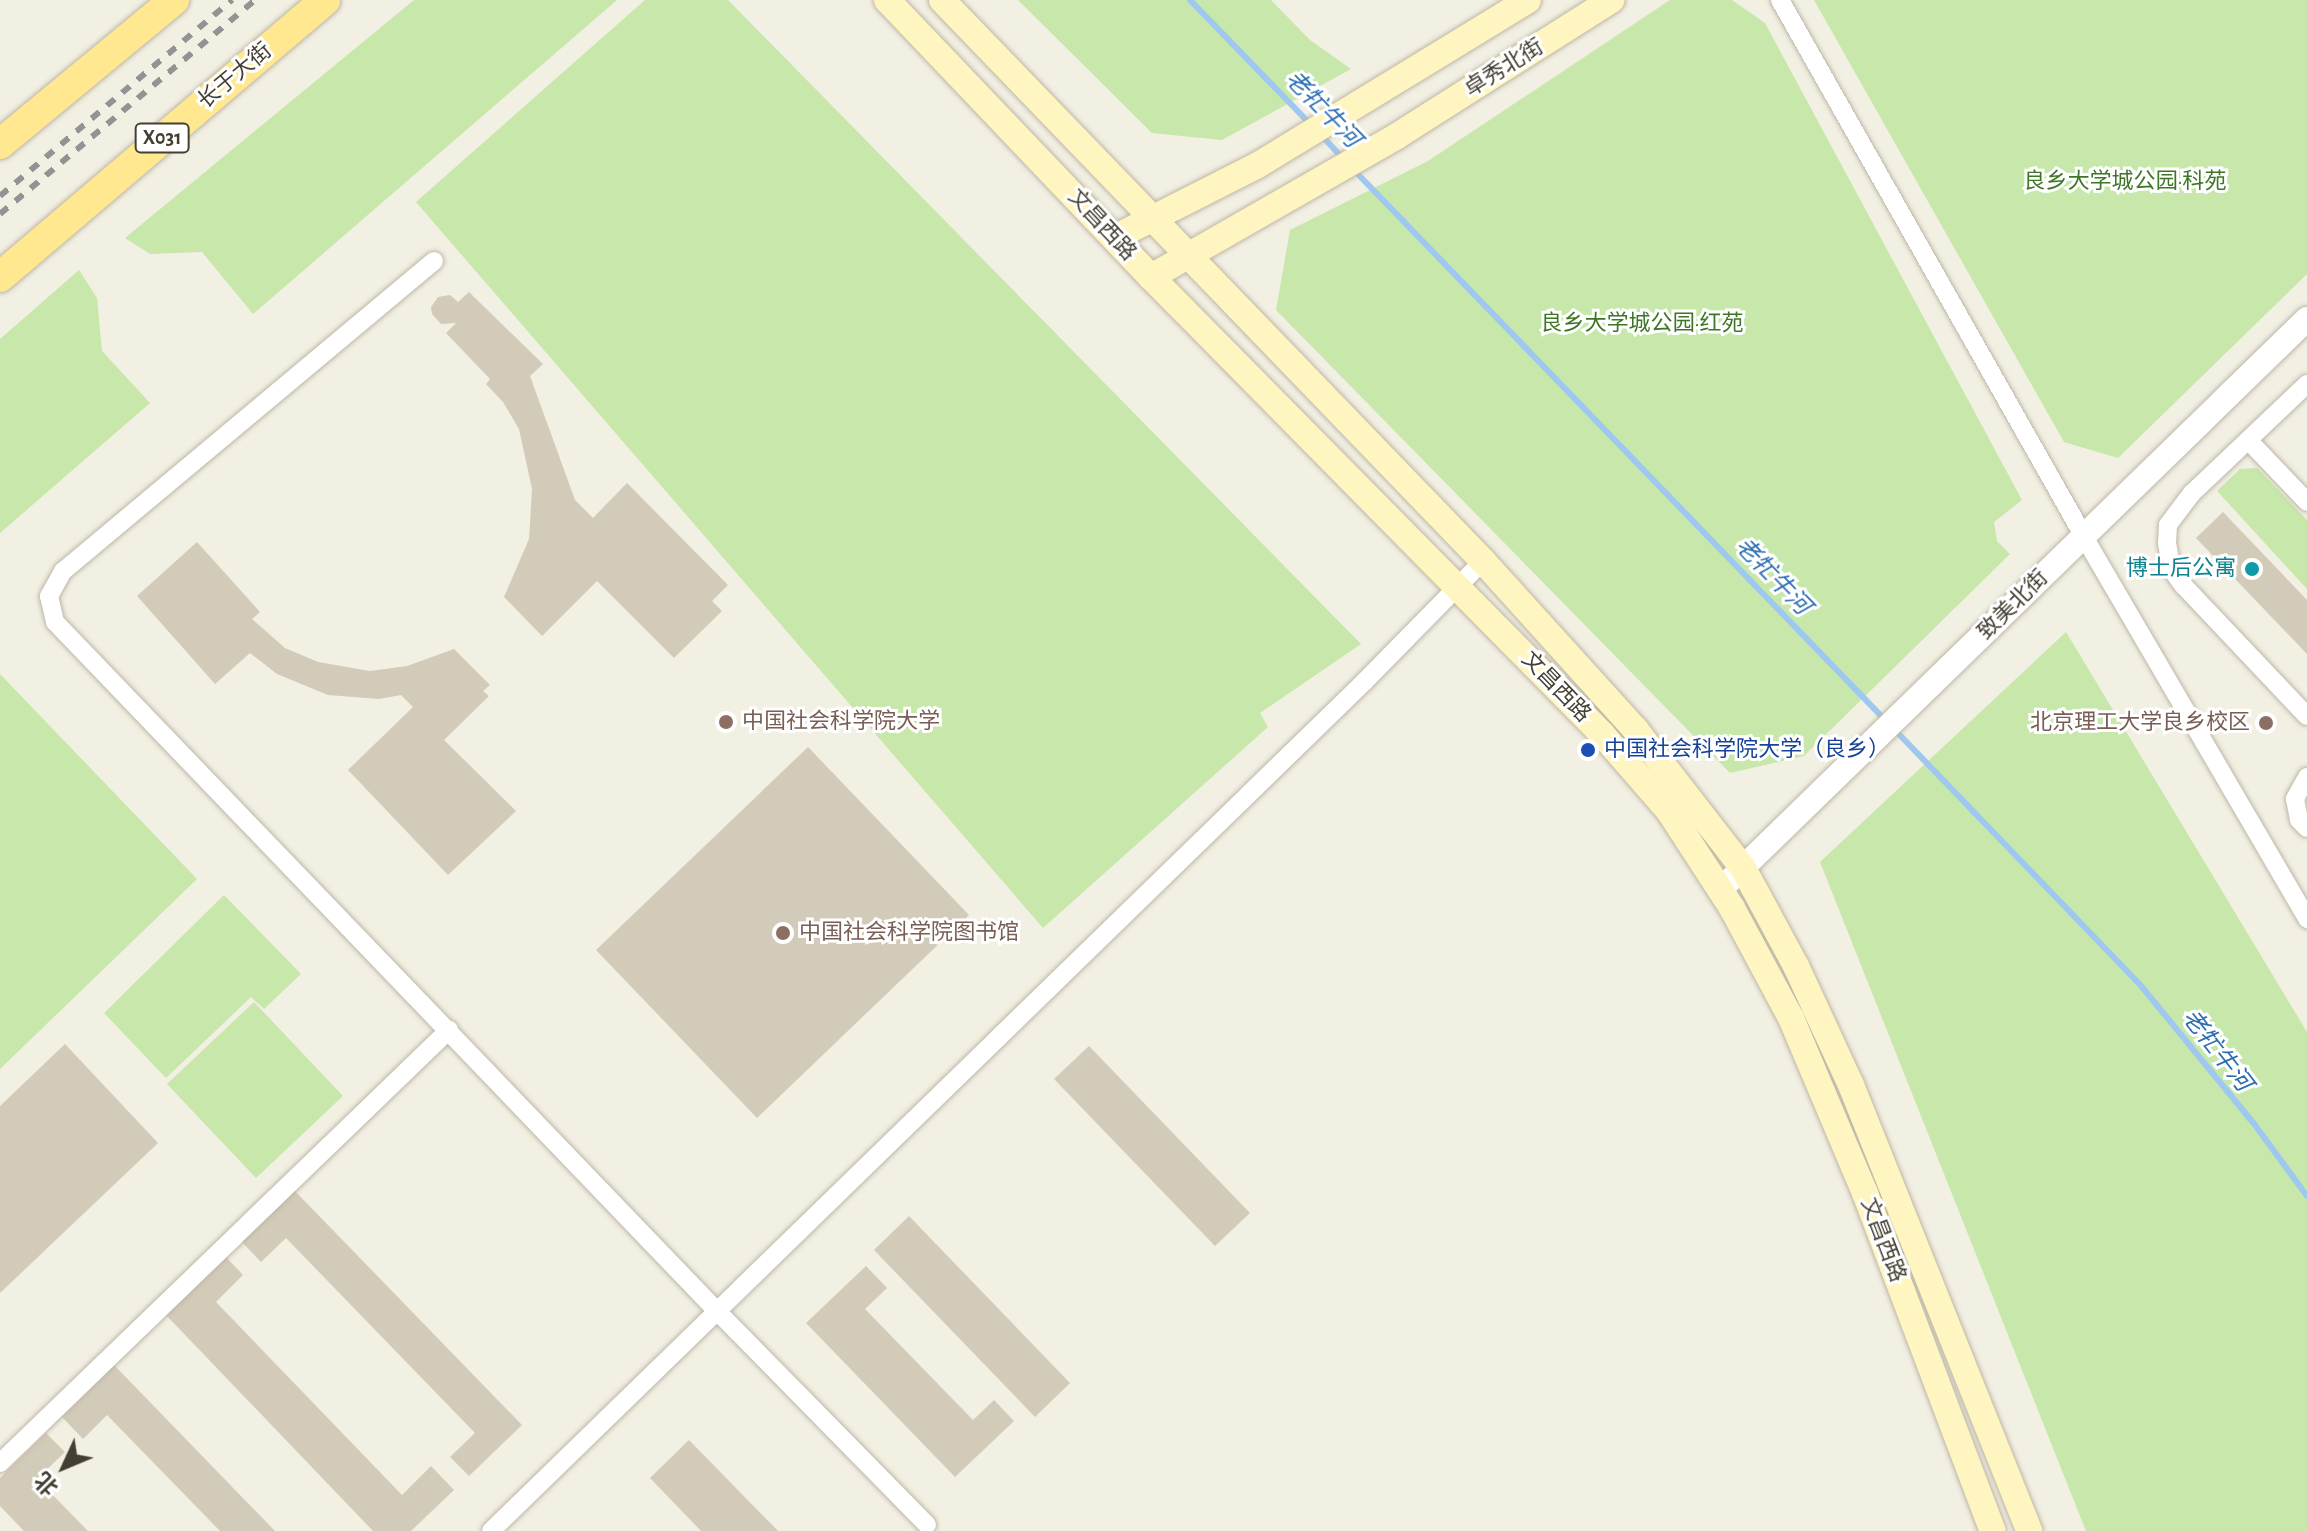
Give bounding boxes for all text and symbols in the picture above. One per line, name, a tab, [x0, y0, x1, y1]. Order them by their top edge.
street label: 卓秀北街	[1460, 33, 1548, 103]
street label: 长于大街	[193, 38, 277, 114]
water label: 老牤牛河	[1278, 65, 1366, 155]
road number: X031	[134, 122, 190, 154]
park label: 良乡大学城公园·科苑	[2023, 169, 2227, 195]
street label: 文昌西路	[1062, 184, 1142, 266]
park label: 良乡大学城公园·红苑	[1540, 311, 1744, 337]
water label: 老牤牛河	[1728, 532, 1816, 622]
place label: 博士后公寓	[2126, 556, 2236, 582]
marker: 博士后公寓	[2243, 560, 2261, 578]
street label: 致美北街	[1973, 565, 2053, 645]
street label: 文昌西路	[1516, 646, 1596, 728]
place label: 中国社会科学院大学	[742, 709, 940, 735]
place label: 北京理工大学良乡校区	[2030, 710, 2250, 736]
marker: 中国社会科学院大学	[717, 713, 735, 731]
marker: 北京理工大学良乡校区	[2257, 714, 2275, 732]
place label: 中国社会科学院大学（良乡）	[1604, 737, 1890, 763]
marker: 中国社会科学院大学（良乡）	[1579, 741, 1597, 759]
place label: 中国社会科学院图书馆	[799, 920, 1019, 946]
marker: 中国社会科学院图书馆	[774, 924, 792, 942]
water label: 老牤牛河	[2175, 1004, 2257, 1098]
street label: 文昌西路	[1855, 1194, 1911, 1286]
north arrow	[24, 1427, 104, 1507]
text: 北	[31, 1468, 62, 1499]

